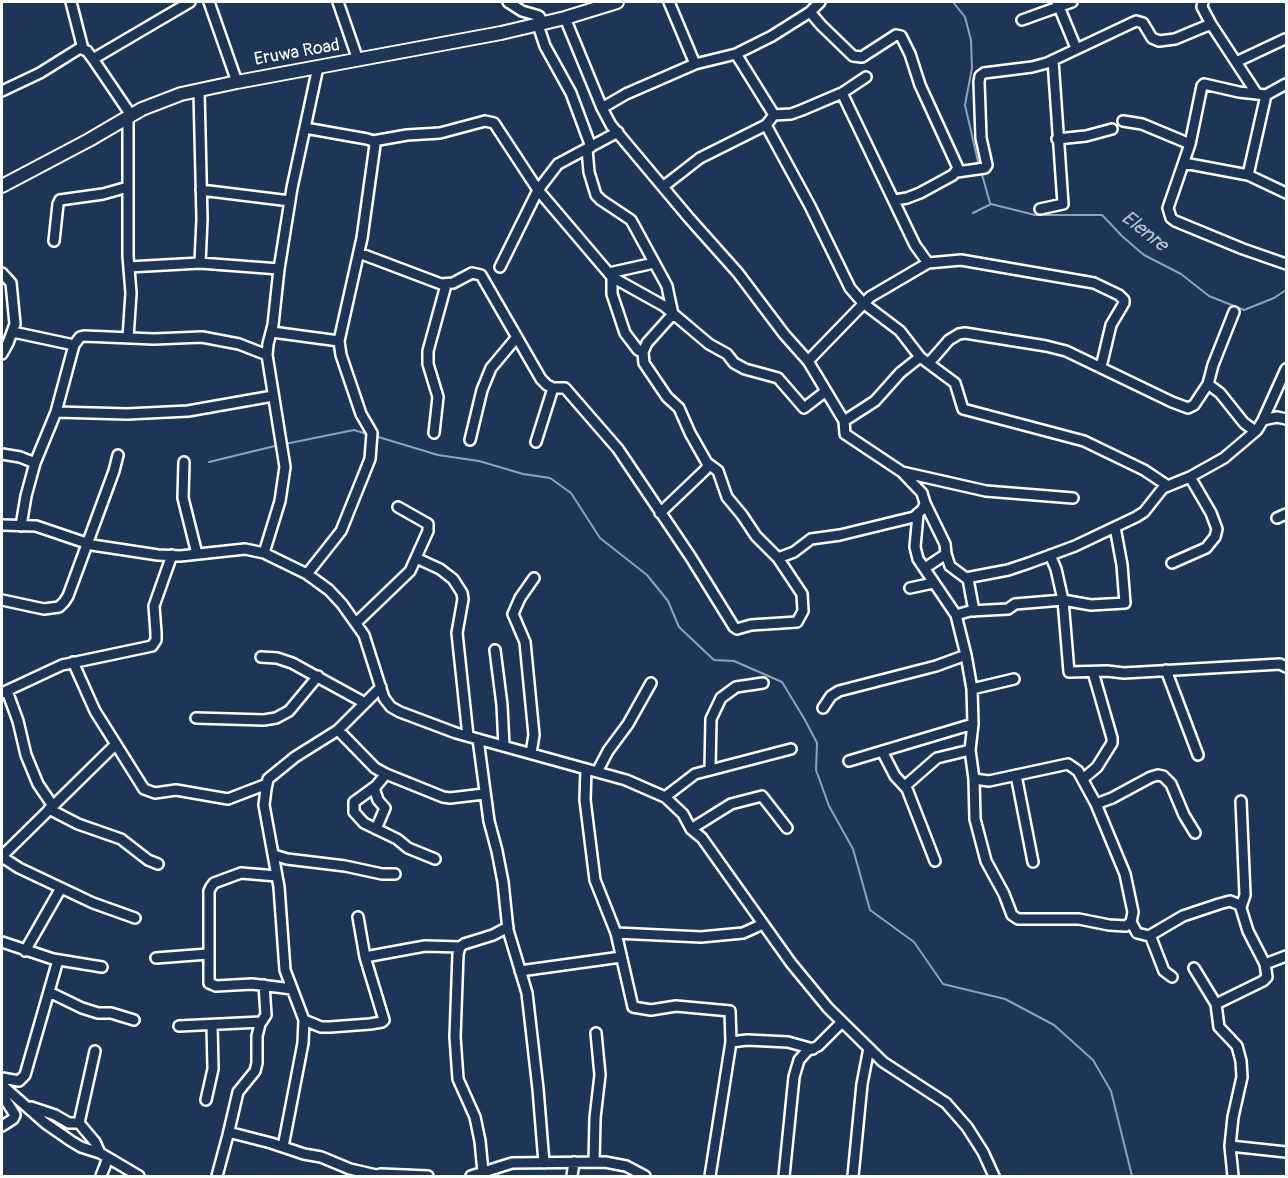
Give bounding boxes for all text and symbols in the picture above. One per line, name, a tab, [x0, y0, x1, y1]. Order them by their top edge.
street label: Eruwa Road	[253, 35, 341, 71]
water label: Elenre	[1116, 206, 1172, 258]

